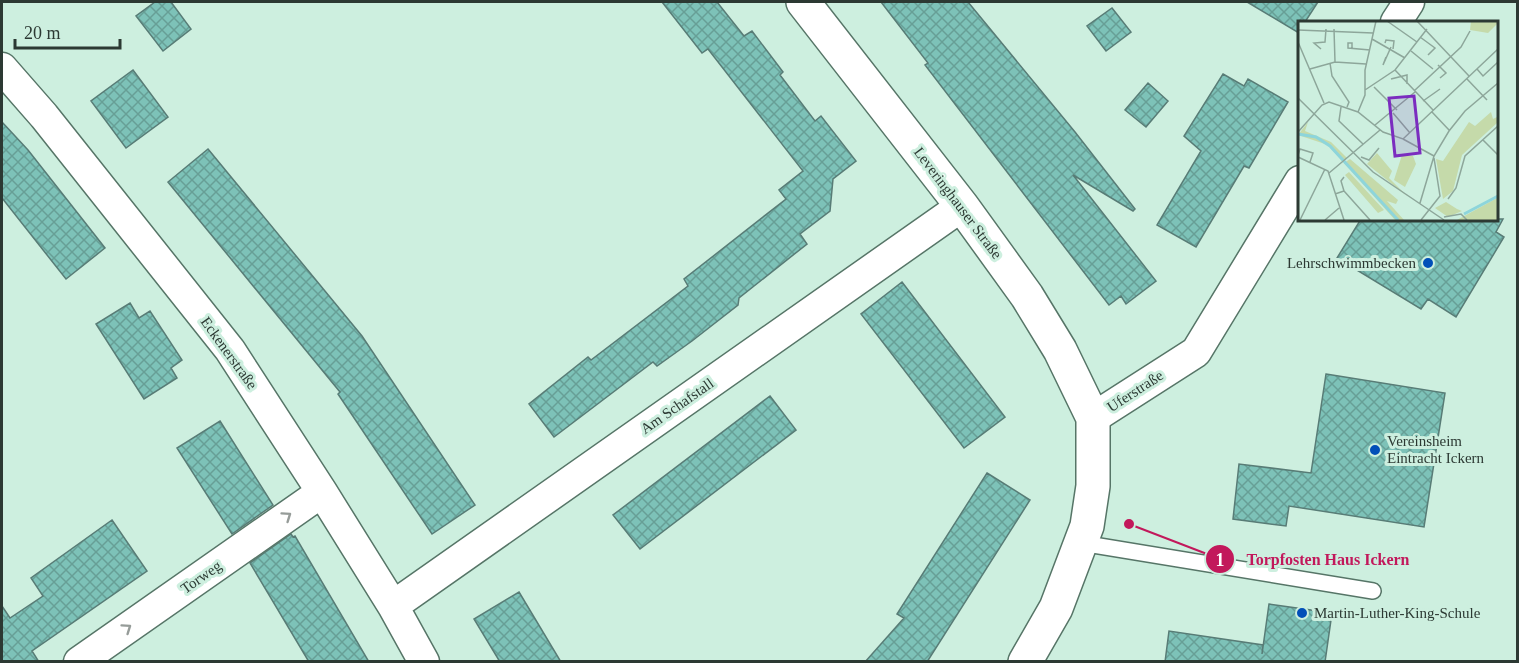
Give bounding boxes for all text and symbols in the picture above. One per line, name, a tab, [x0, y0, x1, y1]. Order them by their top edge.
scale bar	[15, 12, 120, 50]
inset map	[1298, 21, 1498, 220]
text: 20 m	[24, 23, 61, 43]
street label: Leveringhauser Straße	[911, 144, 1005, 262]
place label: Lehrschwimmbecken	[1287, 255, 1416, 271]
marker: Lehrschwimmbecken	[1421, 256, 1435, 270]
street label: Eckenerstraße	[198, 314, 261, 392]
street label: Uferstraße	[1104, 367, 1166, 415]
street label: Am Schafstall	[637, 375, 717, 437]
place label: Vereinsheim Eintracht Ickern	[1387, 433, 1485, 466]
marker: Vereinsheim Eintracht Ickern	[1368, 443, 1382, 457]
one-way arrow	[281, 512, 292, 523]
callout: Torpfosten Haus Ickern	[1205, 542, 1422, 576]
text: 1	[1216, 550, 1225, 570]
text: Torpfosten Haus Ickern	[1247, 551, 1410, 569]
street label: Torweg	[178, 557, 225, 597]
place label: Martin-Luther-King-Schule	[1314, 605, 1481, 621]
marker: Martin-Luther-King-Schule	[1295, 606, 1309, 620]
one-way arrow	[120, 624, 131, 635]

